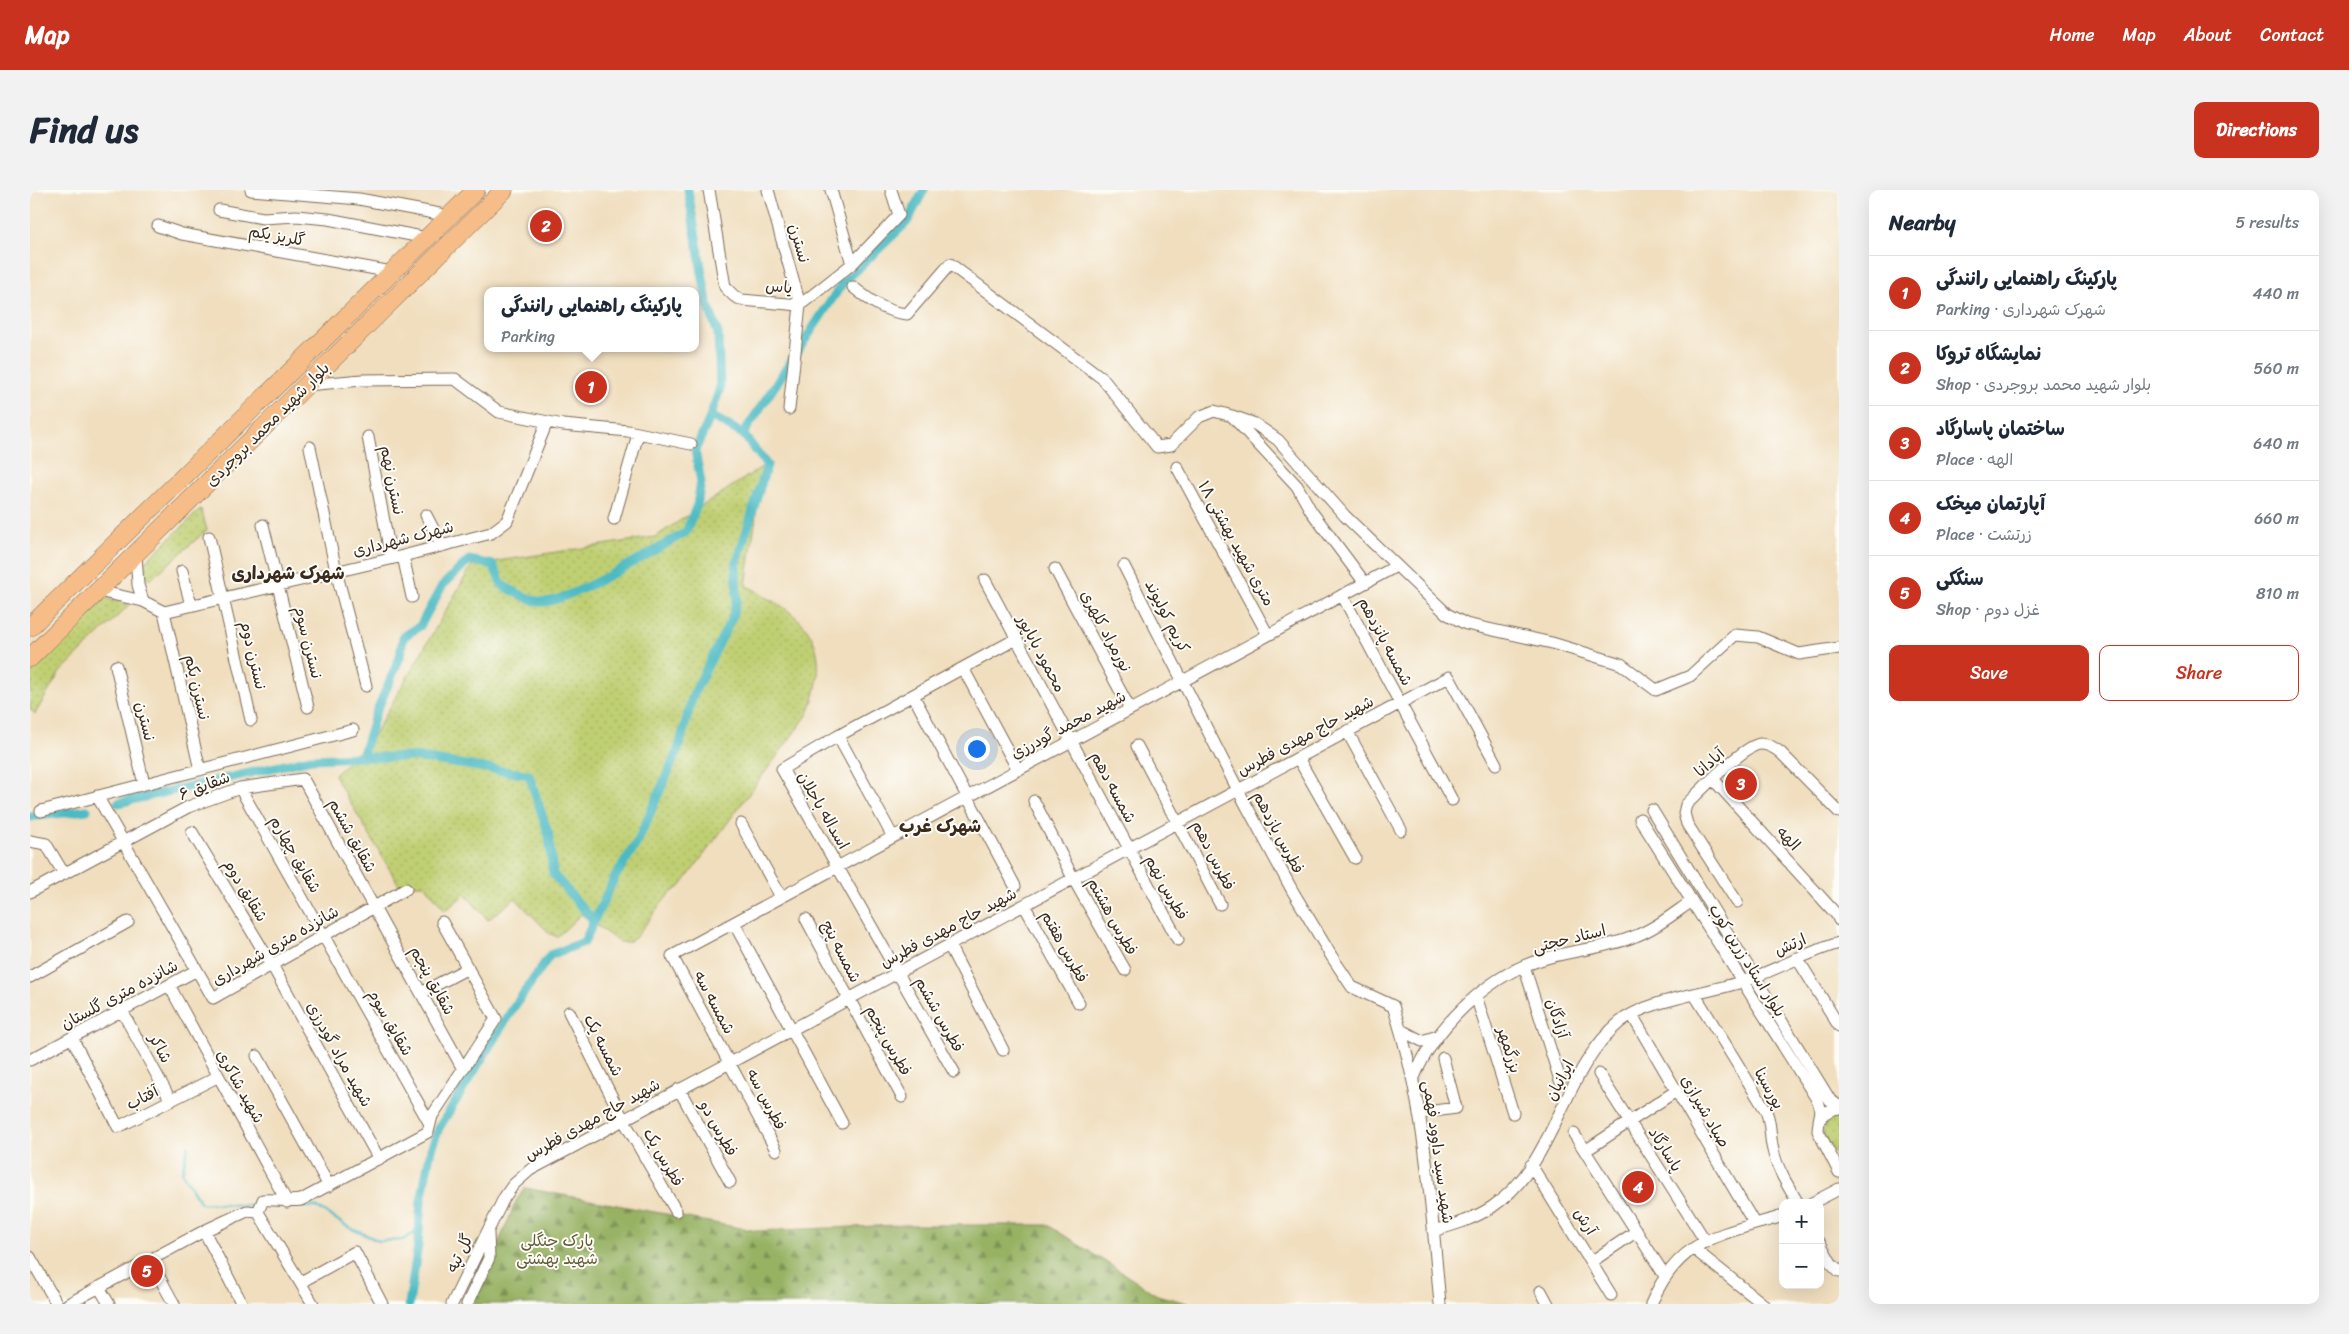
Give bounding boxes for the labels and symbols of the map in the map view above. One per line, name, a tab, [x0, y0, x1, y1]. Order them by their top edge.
pin: 2	[530, 207, 562, 245]
street label: گلریز یکم	[246, 216, 308, 255]
street label: نسترن	[780, 220, 819, 266]
street label: یاس	[764, 271, 794, 302]
street label: بلوار شهید محمد بروجردی	[198, 355, 337, 494]
pin: 1	[575, 368, 607, 406]
street label: نسترن نهم	[372, 443, 413, 517]
street label: ۱۸ متری شهید بهشتی	[1190, 475, 1283, 611]
street label: شهرک شهرداری	[349, 512, 457, 565]
district label: شهرک شهرداری	[231, 557, 345, 589]
street label: کریم کولیوند	[1137, 574, 1198, 658]
street label: نورمراد کلهری	[1072, 584, 1141, 678]
street label: شمسه پانزدهم	[1350, 591, 1421, 691]
street label: نسترن سوم	[285, 603, 332, 682]
street label: محمود باباپور	[1008, 607, 1074, 698]
street label: نسترن دوم	[232, 618, 276, 692]
street label: نسترن یکم	[176, 651, 219, 723]
street label: شهید محمد گودرزی	[1005, 682, 1131, 767]
street label: شهید حاج مهدی فطرس	[1231, 687, 1379, 784]
street label: نسترن	[127, 698, 164, 744]
your location	[964, 736, 990, 762]
street label: آپادانا	[1687, 739, 1732, 785]
street label: شمسه دهم	[1082, 746, 1145, 829]
street label: شقایق ۶	[174, 762, 234, 809]
street label: اسداله باجلان	[789, 765, 858, 855]
pin: 3	[1725, 765, 1757, 803]
street label: فطرس یازدهم	[1244, 785, 1313, 879]
street label: شقایق ششم	[320, 793, 385, 878]
street label: شقایق چهارم	[262, 810, 330, 899]
district label: شهرک غرب	[899, 810, 981, 842]
street label: فطرس دهم	[1183, 815, 1244, 895]
street label: الهه	[1769, 819, 1808, 858]
street label: فطرس نهم	[1137, 849, 1197, 925]
street label: شقایق دوم	[215, 853, 276, 928]
street label: فطرس هشتم	[1079, 872, 1146, 961]
street label: شهید حاج مهدی فطرس	[874, 879, 1022, 976]
street label: شانزده متری شهرداری	[206, 897, 344, 994]
street label: بلوار استاد زرین کوب	[1701, 898, 1794, 1023]
street label: فطرس هفتم	[1033, 904, 1097, 988]
street label: شمسه پنج	[813, 915, 870, 988]
street label: استاد حجتی	[1529, 915, 1609, 962]
street label: ارتش	[1769, 925, 1811, 964]
street label: شقایق پنجم	[402, 940, 464, 1020]
street label: شانزده متری گلستان	[55, 951, 183, 1038]
street label: شمسه سه	[686, 965, 744, 1039]
street label: فطرس ششم	[907, 971, 972, 1058]
street label: شقایق سوم	[360, 983, 422, 1062]
street label: آزادگان	[1537, 994, 1578, 1043]
street label: شهید مراد گودرزی	[298, 996, 381, 1113]
street label: فطرس پنجم	[857, 999, 920, 1081]
street label: شمسه یک	[576, 1009, 632, 1081]
street label: بزرگمهر	[1488, 1021, 1530, 1077]
street label: شاکر	[140, 1026, 180, 1068]
street label: شهید شاکری	[208, 1044, 273, 1129]
street label: ایرانیان	[1536, 1054, 1582, 1106]
street label: پورسینا	[1746, 1062, 1793, 1115]
street label: فطرس سه	[738, 1063, 795, 1135]
street label: صیاد شیرازی	[1673, 1069, 1738, 1153]
street label: شهید حاج مهدی فطرس	[519, 1070, 666, 1169]
street label: آفتاب	[121, 1076, 165, 1118]
street label: شهید سید داوود فهمی	[1414, 1079, 1463, 1225]
street label: فطرس دو	[690, 1093, 746, 1162]
street label: پاسارگاد	[1640, 1121, 1691, 1178]
street label: فطرس یک	[635, 1122, 692, 1192]
pin: 4	[1622, 1168, 1654, 1206]
street label: آرش	[1566, 1202, 1606, 1242]
park label: پارک جنگلی شهید بهشتی	[516, 1226, 598, 1273]
street label: گل تپه	[438, 1229, 481, 1278]
pin: 5	[131, 1252, 163, 1290]

